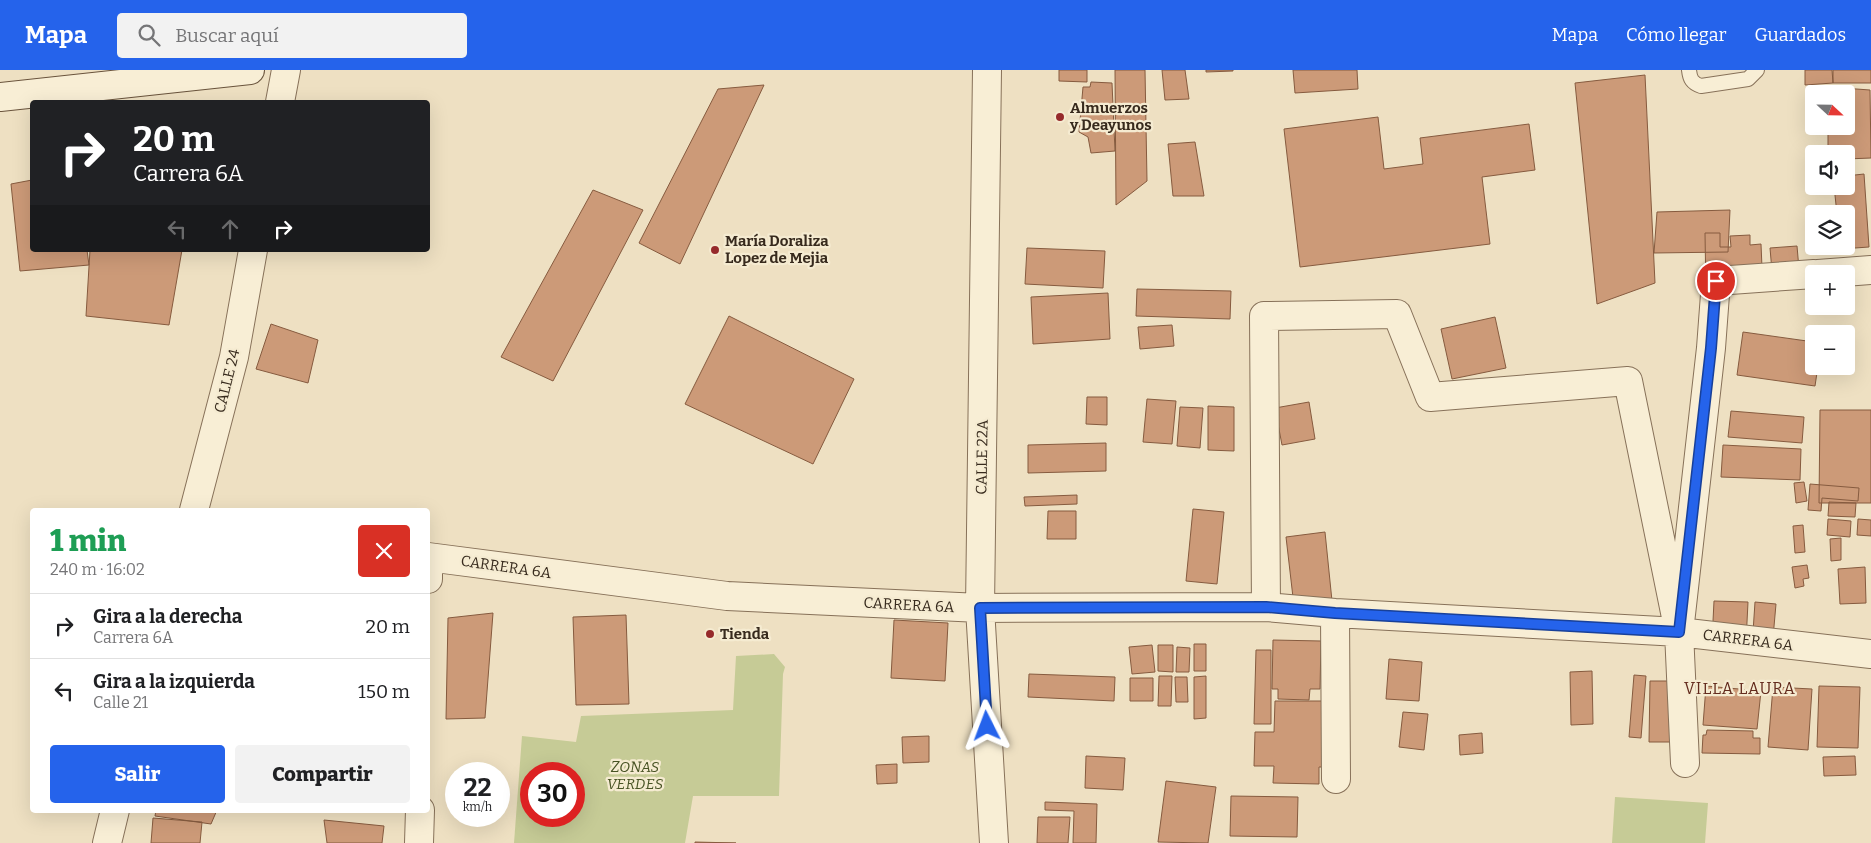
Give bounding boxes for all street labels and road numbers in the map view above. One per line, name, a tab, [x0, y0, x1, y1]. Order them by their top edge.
street label: CALLE 24	[210, 347, 244, 415]
street label: CALLE 22A	[972, 419, 992, 495]
street label: CARRERA 6A	[460, 552, 553, 582]
street label: CARRERA 6A	[863, 594, 955, 616]
street label: CARRERA 6A	[1702, 626, 1795, 655]

